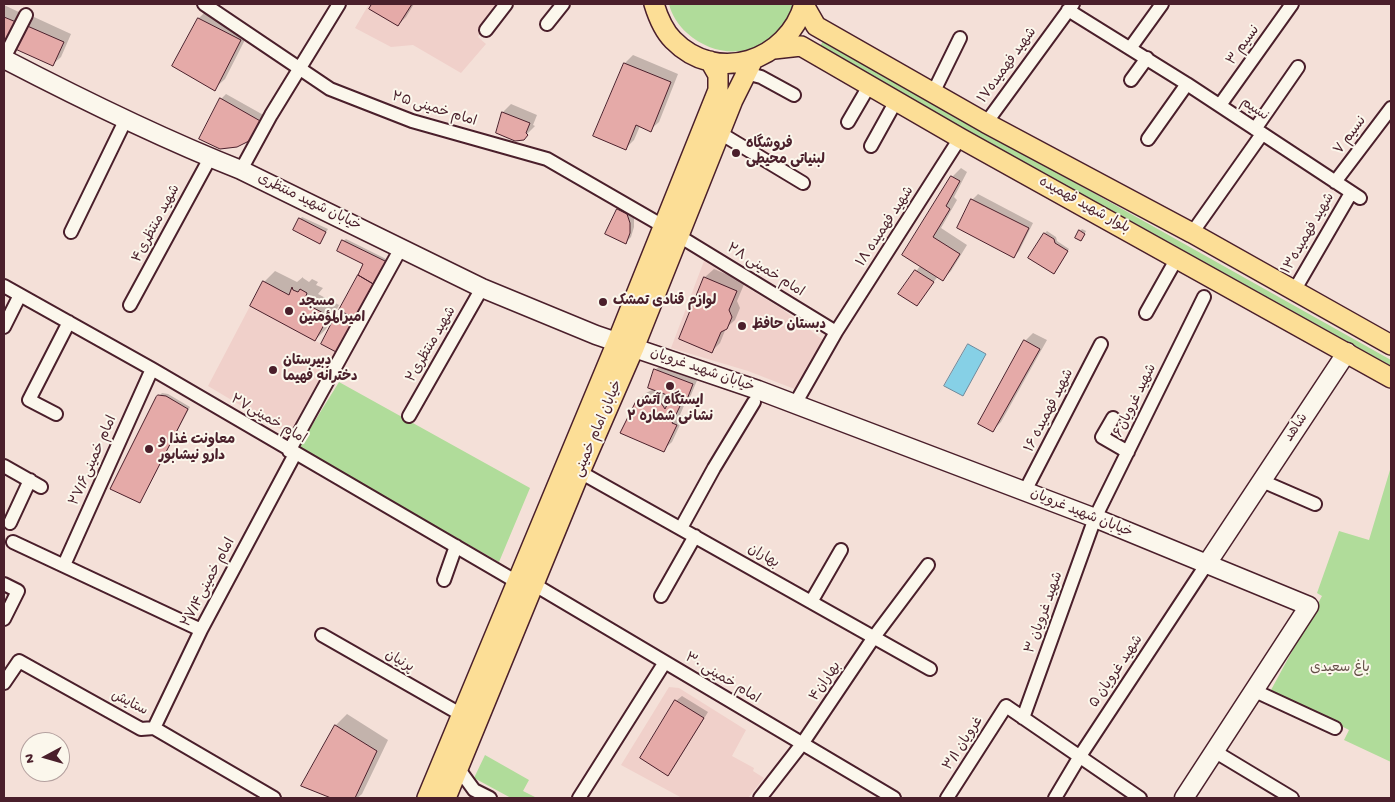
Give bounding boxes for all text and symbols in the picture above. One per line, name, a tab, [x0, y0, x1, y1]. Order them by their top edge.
street label: نسیم ۳	[1224, 23, 1264, 69]
street label: شهید فهمیده۱۷	[975, 25, 1041, 107]
street label: امام خمینی ۲۵	[390, 89, 478, 131]
street label: نسیم	[1237, 95, 1271, 125]
street label: نسیم ۷	[1331, 113, 1371, 159]
place label: فروشگاه لبنیاتی محیطی	[746, 137, 825, 170]
marker: فروشگاه لبنیاتی محیطی	[730, 147, 742, 159]
street label: خیابان شهید منتظری	[254, 171, 364, 235]
street label: بلوار شهید فهمیده	[1036, 174, 1132, 238]
street label: شهید منتظری۴	[129, 182, 185, 266]
street label: شهید فهمیده ۱۸	[854, 184, 918, 270]
street label: شهید فهمیده۱۳	[1279, 190, 1339, 278]
street label: امام خمینی ۲۸	[723, 241, 807, 301]
place label: لوازم قنادی تمشک	[613, 294, 716, 310]
place label: مسجد امیرالمؤمنین	[299, 295, 365, 328]
marker: لوازم قنادی تمشک	[597, 296, 609, 308]
street label: شهید منتظری۲	[404, 304, 460, 386]
marker: مسجد امیرالمؤمنین	[283, 305, 295, 317]
place label: دبستان حافظ	[752, 318, 826, 334]
marker: دبستان حافظ	[736, 320, 748, 332]
street label: خیابان شهید غرویان	[648, 345, 756, 397]
place label: دبیرستان دخترانه فهیما	[283, 354, 358, 387]
street label: شهید غرویان۶	[1111, 362, 1161, 440]
marker: دبیرستان دخترانه فهیما	[267, 364, 279, 376]
street label: شهید فهمیده ۱۶	[1022, 366, 1078, 456]
street label: خیابان امام خمینی	[571, 378, 627, 480]
marker: ایستگاه آتش نشانی شماره ۲	[664, 380, 676, 392]
street label: امام خمینی۲۷	[227, 392, 309, 448]
place label: ایستگاه آتش نشانی شماره ۲	[627, 394, 713, 427]
street label: شاهد	[1281, 411, 1313, 445]
street label: امام خمینی۲۷/۶	[67, 413, 121, 509]
place label: معاونت غذا و دارو نیشابور	[159, 433, 235, 466]
marker: معاونت غذا و دارو نیشابور	[143, 443, 155, 455]
street label: خیابان شهید غرویان	[1027, 486, 1135, 542]
street label: امام خمینی۲۷/۴	[178, 535, 240, 631]
street label: بهاران	[744, 541, 782, 573]
street label: شهید غرویان ۳	[1022, 570, 1068, 656]
street label: شهید غرویان ۵	[1087, 632, 1147, 712]
street label: پرنیان	[381, 647, 417, 677]
street label: امام خمینی ۳۰	[681, 650, 763, 708]
street label: بهاران۴	[807, 659, 845, 705]
park label: باغ سعیدی	[1310, 661, 1370, 677]
street label: ستایش	[108, 688, 150, 720]
street label: غرویان ۳/۱	[940, 714, 988, 774]
north arrow	[20, 732, 70, 782]
text: N	[22, 753, 40, 764]

